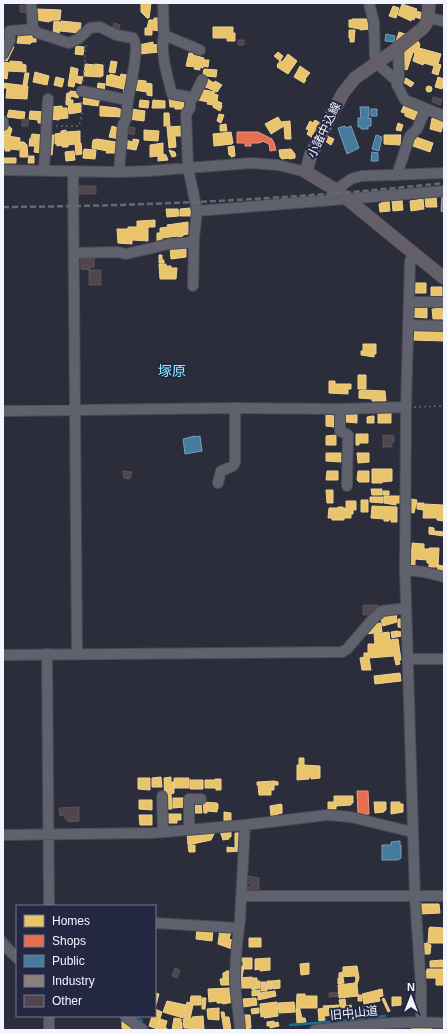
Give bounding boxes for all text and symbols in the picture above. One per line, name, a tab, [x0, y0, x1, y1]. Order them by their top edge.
street label: 小諸中込線	[305, 100, 343, 160]
district label: 塚原	[158, 363, 186, 379]
legend	[16, 905, 156, 1017]
text: Homes	[52, 914, 90, 928]
text: Shops	[52, 934, 86, 948]
text: Public	[52, 954, 85, 968]
text: Industry	[52, 974, 95, 988]
north arrow	[391, 977, 431, 1017]
text: N	[407, 981, 415, 993]
text: Other	[52, 994, 82, 1008]
street label: 旧中山道	[329, 1004, 379, 1022]

